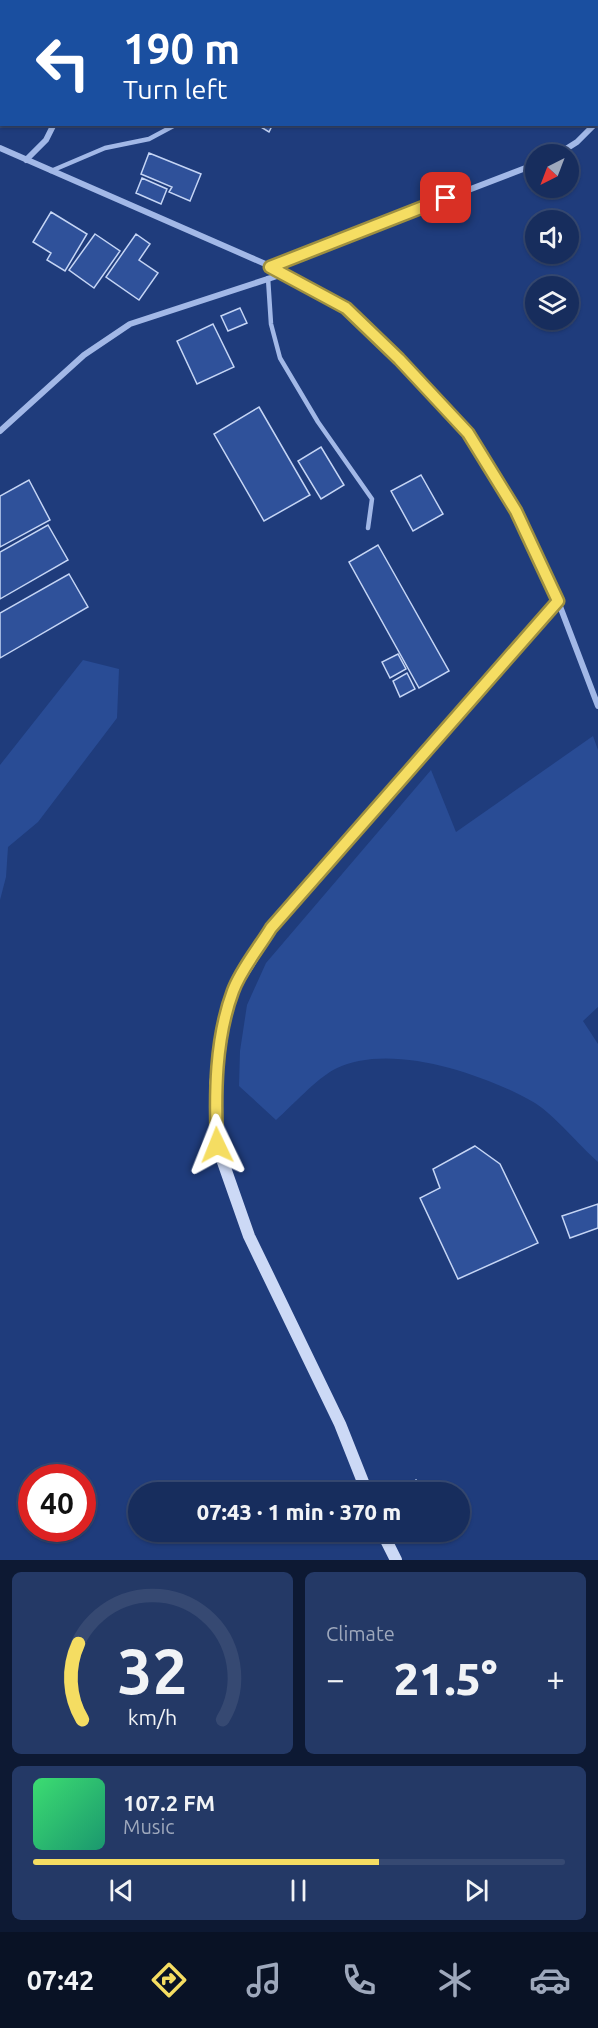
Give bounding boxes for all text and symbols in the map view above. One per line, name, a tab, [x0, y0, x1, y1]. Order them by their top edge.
icon: left	[24, 24, 102, 102]
text: 190 m	[123, 25, 240, 72]
text: Turn left	[123, 74, 227, 104]
north arrow	[525, 144, 579, 198]
map controls	[525, 144, 579, 330]
pin	[420, 172, 471, 223]
icon: arrive	[429, 181, 462, 214]
button: sound	[525, 210, 579, 264]
button: layers	[525, 276, 579, 330]
position arrow	[185, 1113, 249, 1177]
speed limit sign: 40	[18, 1464, 96, 1542]
text: 07:43 · 1 min · 370 m	[197, 1499, 401, 1524]
text: Climate	[326, 1622, 395, 1645]
text: 32	[117, 1636, 188, 1706]
text: 21.5°	[394, 1653, 497, 1704]
text: −	[326, 1660, 345, 1697]
text: +	[546, 1660, 565, 1697]
text: km/h	[128, 1705, 177, 1729]
text: 107.2 FM	[123, 1790, 215, 1815]
text: Music	[123, 1815, 175, 1838]
icon: previous	[105, 1874, 138, 1907]
icon: pause	[282, 1874, 315, 1907]
icon: next	[460, 1874, 493, 1907]
icon: directions	[148, 1959, 190, 2001]
icon: music	[243, 1959, 285, 2001]
icon: phone	[338, 1959, 380, 2001]
icon: climate	[434, 1959, 476, 2001]
icon: car	[529, 1959, 571, 2001]
text: 07:42	[27, 1965, 94, 1995]

